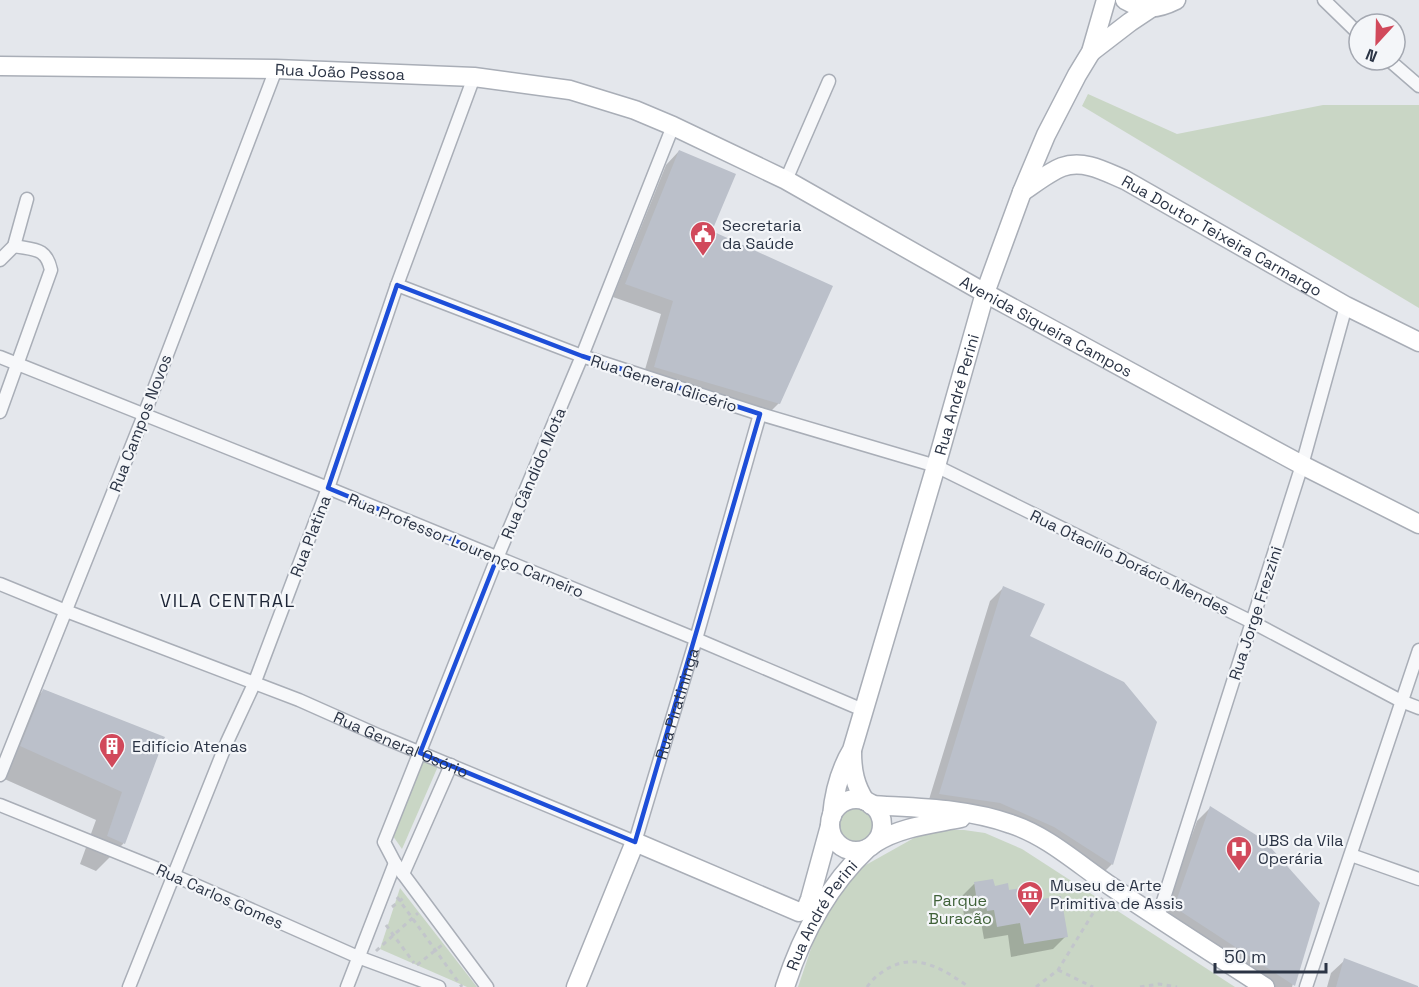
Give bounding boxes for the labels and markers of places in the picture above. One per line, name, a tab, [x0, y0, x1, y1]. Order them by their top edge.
place label: Secretaria da Saúde	[722, 215, 801, 254]
public building icon: Secretaria da Saúde	[688, 219, 718, 257]
building icon: Edifício Atenas	[97, 731, 127, 769]
place label: Edifício Atenas	[132, 736, 247, 757]
place label: UBS da Vila Operária	[1258, 830, 1344, 869]
hospital icon: UBS da Vila Operária	[1224, 834, 1254, 872]
place label: Museu de Arte Primitiva de Assis	[1050, 875, 1183, 914]
museum icon: Museu de Arte Primitiva de Assis	[1015, 879, 1045, 917]

